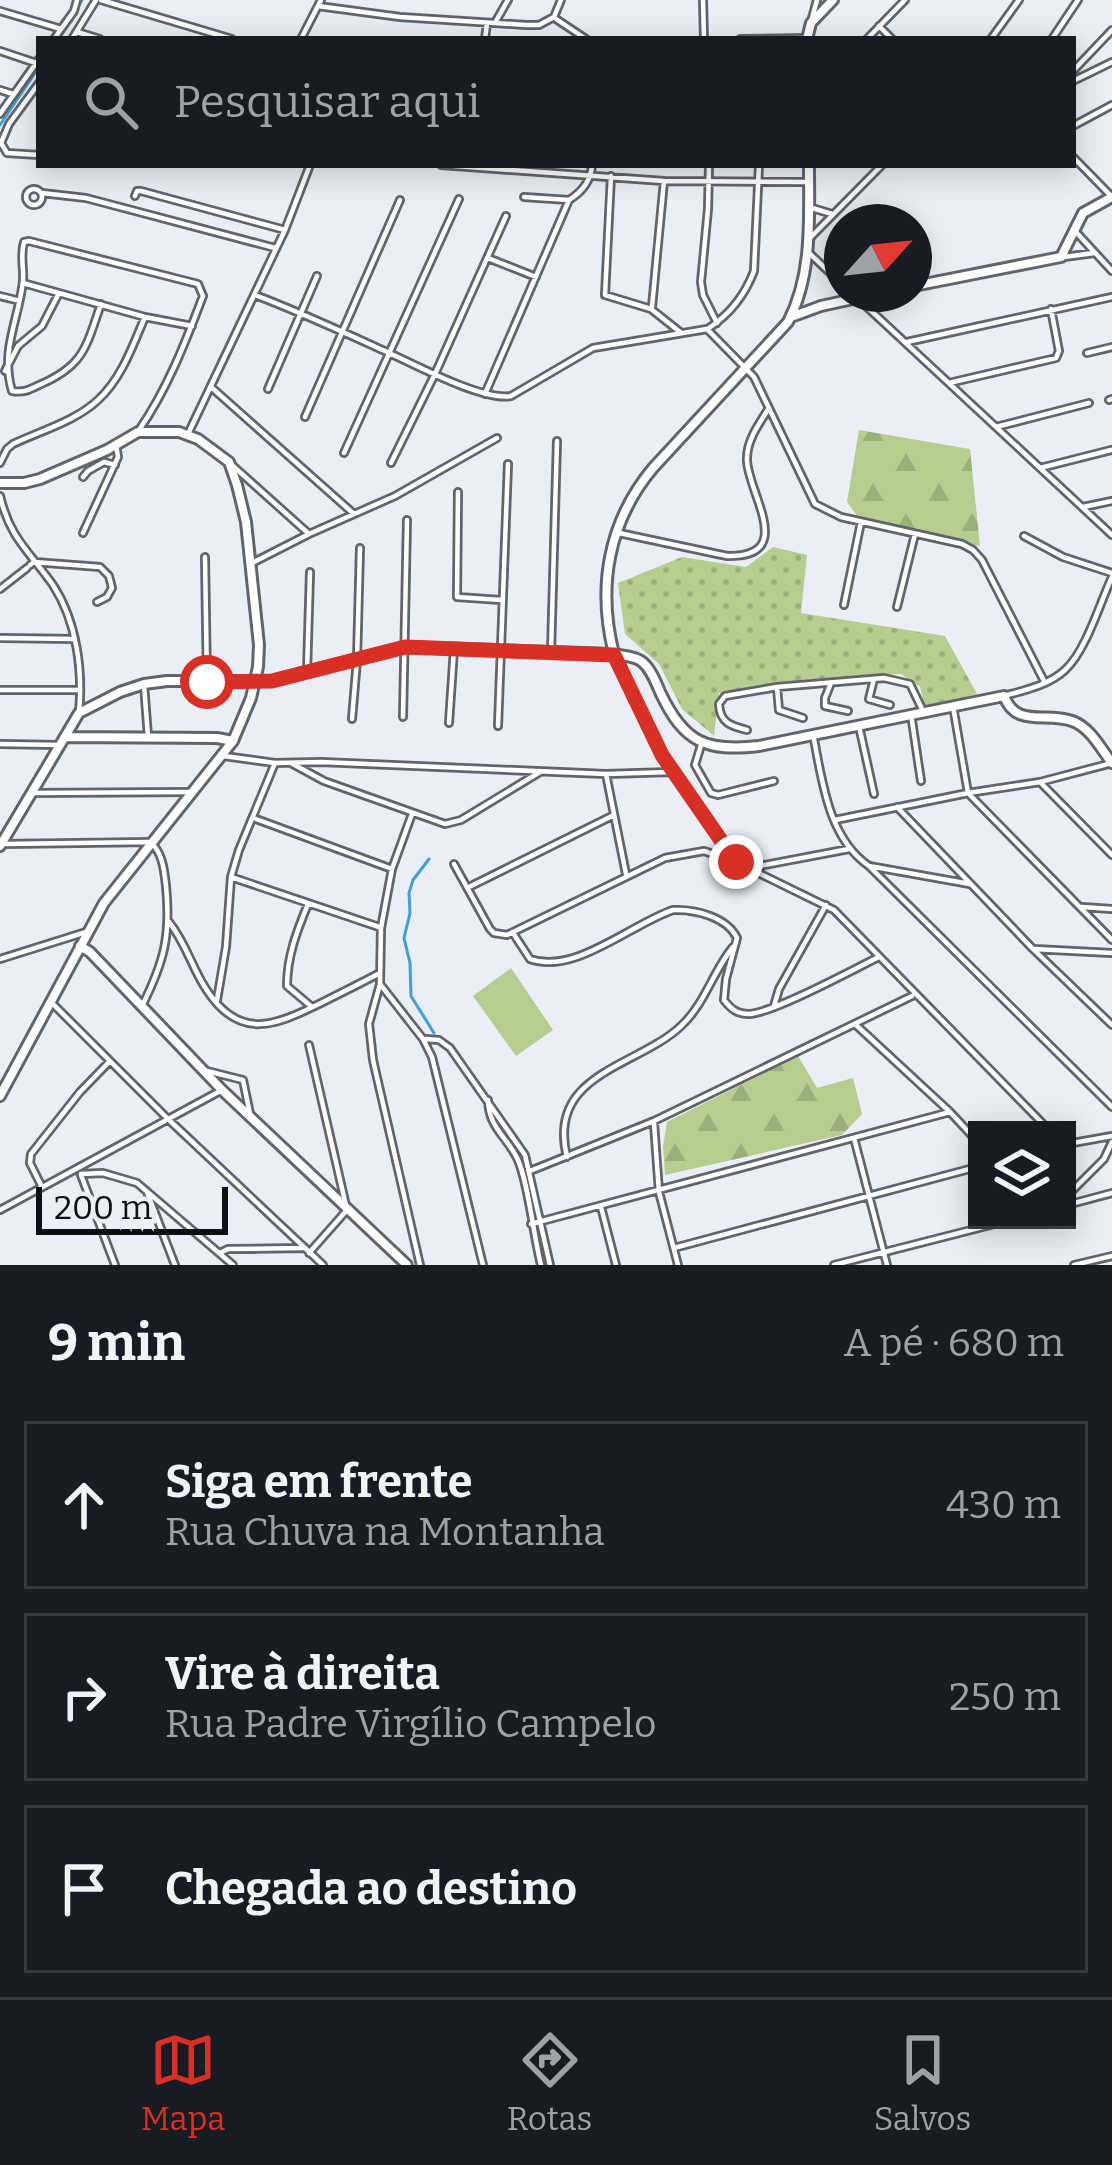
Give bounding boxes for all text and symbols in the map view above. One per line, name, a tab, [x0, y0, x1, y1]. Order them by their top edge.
search box	[36, 36, 1076, 168]
icon: search	[78, 69, 144, 135]
text: Pesquisar aqui	[174, 75, 480, 129]
north arrow	[824, 204, 932, 312]
route start	[180, 655, 234, 709]
route end	[709, 835, 763, 889]
map controls	[968, 1121, 1076, 1229]
button: layers	[968, 1121, 1076, 1229]
scale bar	[36, 1181, 228, 1234]
text: 200 m	[54, 1188, 152, 1228]
text: 9 min	[48, 1312, 185, 1374]
text: A pé · 680 m	[844, 1320, 1064, 1366]
text: Siga em frente	[165, 1455, 473, 1509]
icon: ahead	[51, 1472, 117, 1538]
text: 430 m	[946, 1482, 1061, 1528]
text: Rua Chuva na Montanha	[165, 1509, 605, 1555]
text: Vire à direita	[165, 1647, 440, 1701]
icon: right	[51, 1664, 117, 1730]
text: 250 m	[949, 1674, 1061, 1720]
text: Rua Padre Virgílio Campelo	[165, 1701, 656, 1747]
icon: arrive	[51, 1856, 117, 1922]
text: Chegada ao destino	[165, 1862, 577, 1916]
tab: Mapa	[141, 2027, 225, 2139]
tab: Rotas	[507, 2027, 592, 2139]
tab: Salvos	[874, 2027, 971, 2139]

